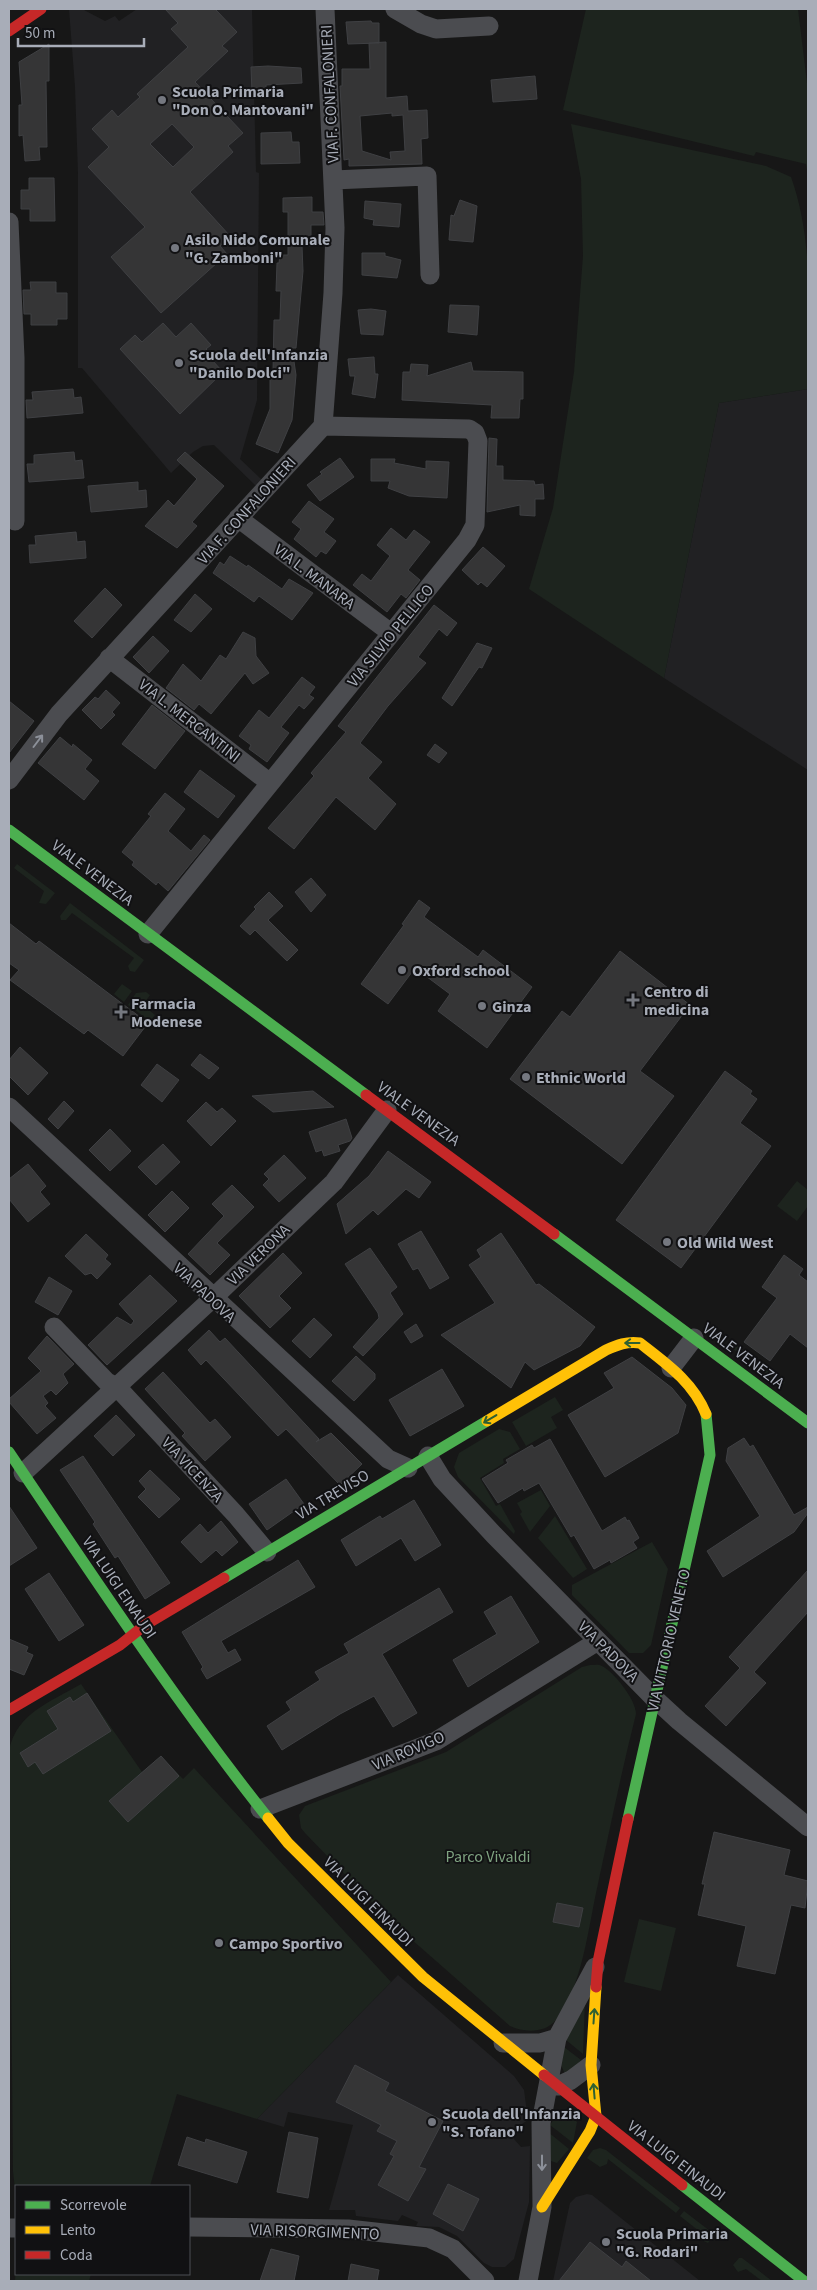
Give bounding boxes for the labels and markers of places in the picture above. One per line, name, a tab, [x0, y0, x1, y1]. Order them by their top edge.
place label: Scuola Primaria "Don O. Mantovani"	[172, 81, 314, 121]
marker: Scuola Primaria "Don O. Mantovani"	[156, 94, 168, 106]
place label: Asilo Nido Comunale "G. Zamboni"	[184, 229, 330, 269]
marker: Asilo Nido Comunale "G. Zamboni"	[169, 242, 181, 254]
place label: Scuola dell'Infanzia "Danilo Dolci"	[189, 344, 328, 384]
marker: Scuola dell'Infanzia "Danilo Dolci"	[173, 357, 185, 369]
place label: Oxford school	[412, 960, 510, 982]
marker: Oxford school	[396, 964, 408, 976]
place label: Centro di medicina	[644, 981, 709, 1021]
place label: Farmacia Modenese	[131, 993, 202, 1033]
marker: Centro di medicina	[626, 993, 640, 1007]
place label: Ginza	[492, 996, 531, 1018]
marker: Ginza	[476, 1000, 488, 1012]
marker: Farmacia Modenese	[115, 1006, 127, 1018]
place label: Ethnic World	[536, 1067, 626, 1089]
marker: Ethnic World	[520, 1071, 532, 1083]
place label: Old Wild West	[677, 1232, 773, 1254]
marker: Old Wild West	[661, 1236, 673, 1248]
place label: Campo Sportivo	[229, 1933, 343, 1955]
marker: Campo Sportivo	[213, 1937, 225, 1949]
place label: Scuola dell'Infanzia "S. Tofano"	[442, 2103, 581, 2143]
marker: Scuola dell'Infanzia "S. Tofano"	[426, 2116, 438, 2128]
place label: Scuola Primaria "G. Rodari"	[616, 2223, 728, 2263]
marker: Scuola Primaria "G. Rodari"	[600, 2236, 612, 2248]

